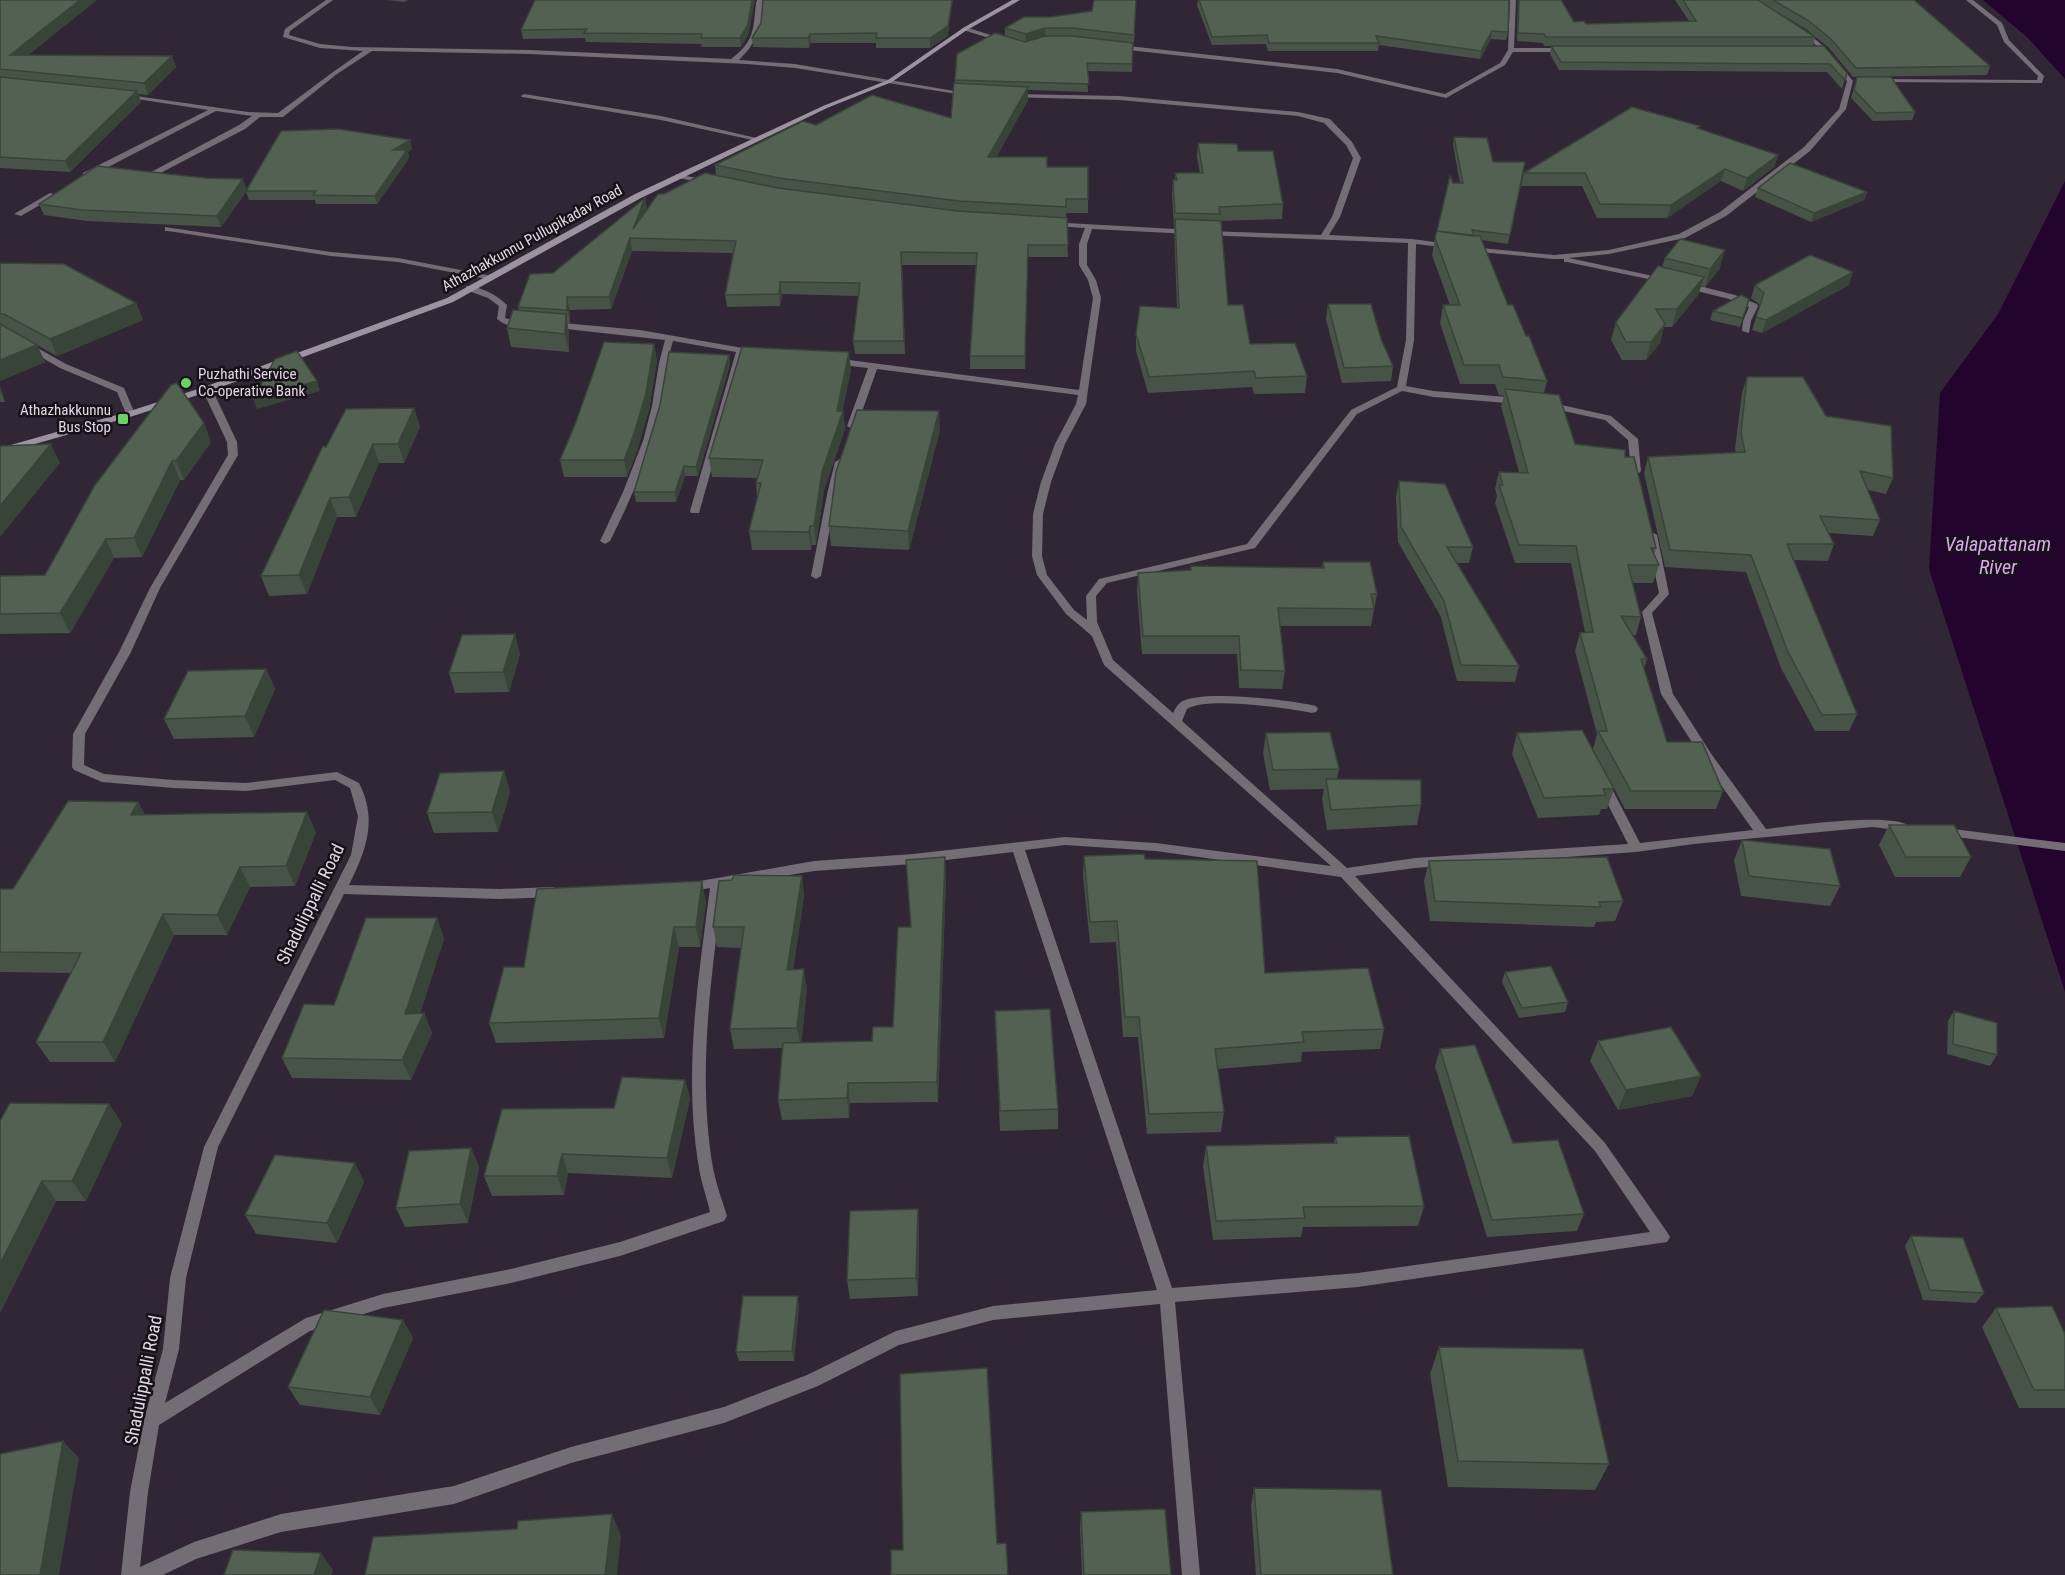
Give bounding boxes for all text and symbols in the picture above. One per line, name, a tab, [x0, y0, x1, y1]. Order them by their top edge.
street label: Athazhakkunnu Pullupikadav Road	[439, 181, 625, 295]
place label: Puzhathi Service Co-operative Bank	[198, 365, 305, 400]
marker: Puzhathi Service Co-operative Bank	[179, 376, 193, 390]
place label: Athazhakkunnu Bus Stop	[20, 401, 111, 436]
marker: Athazhakkunnu Bus Stop	[116, 412, 130, 426]
water label: Valapattanam River	[1945, 532, 2051, 579]
street label: Shadulippalli Road	[272, 840, 348, 968]
street label: Shadulippalli Road	[120, 1313, 166, 1447]

